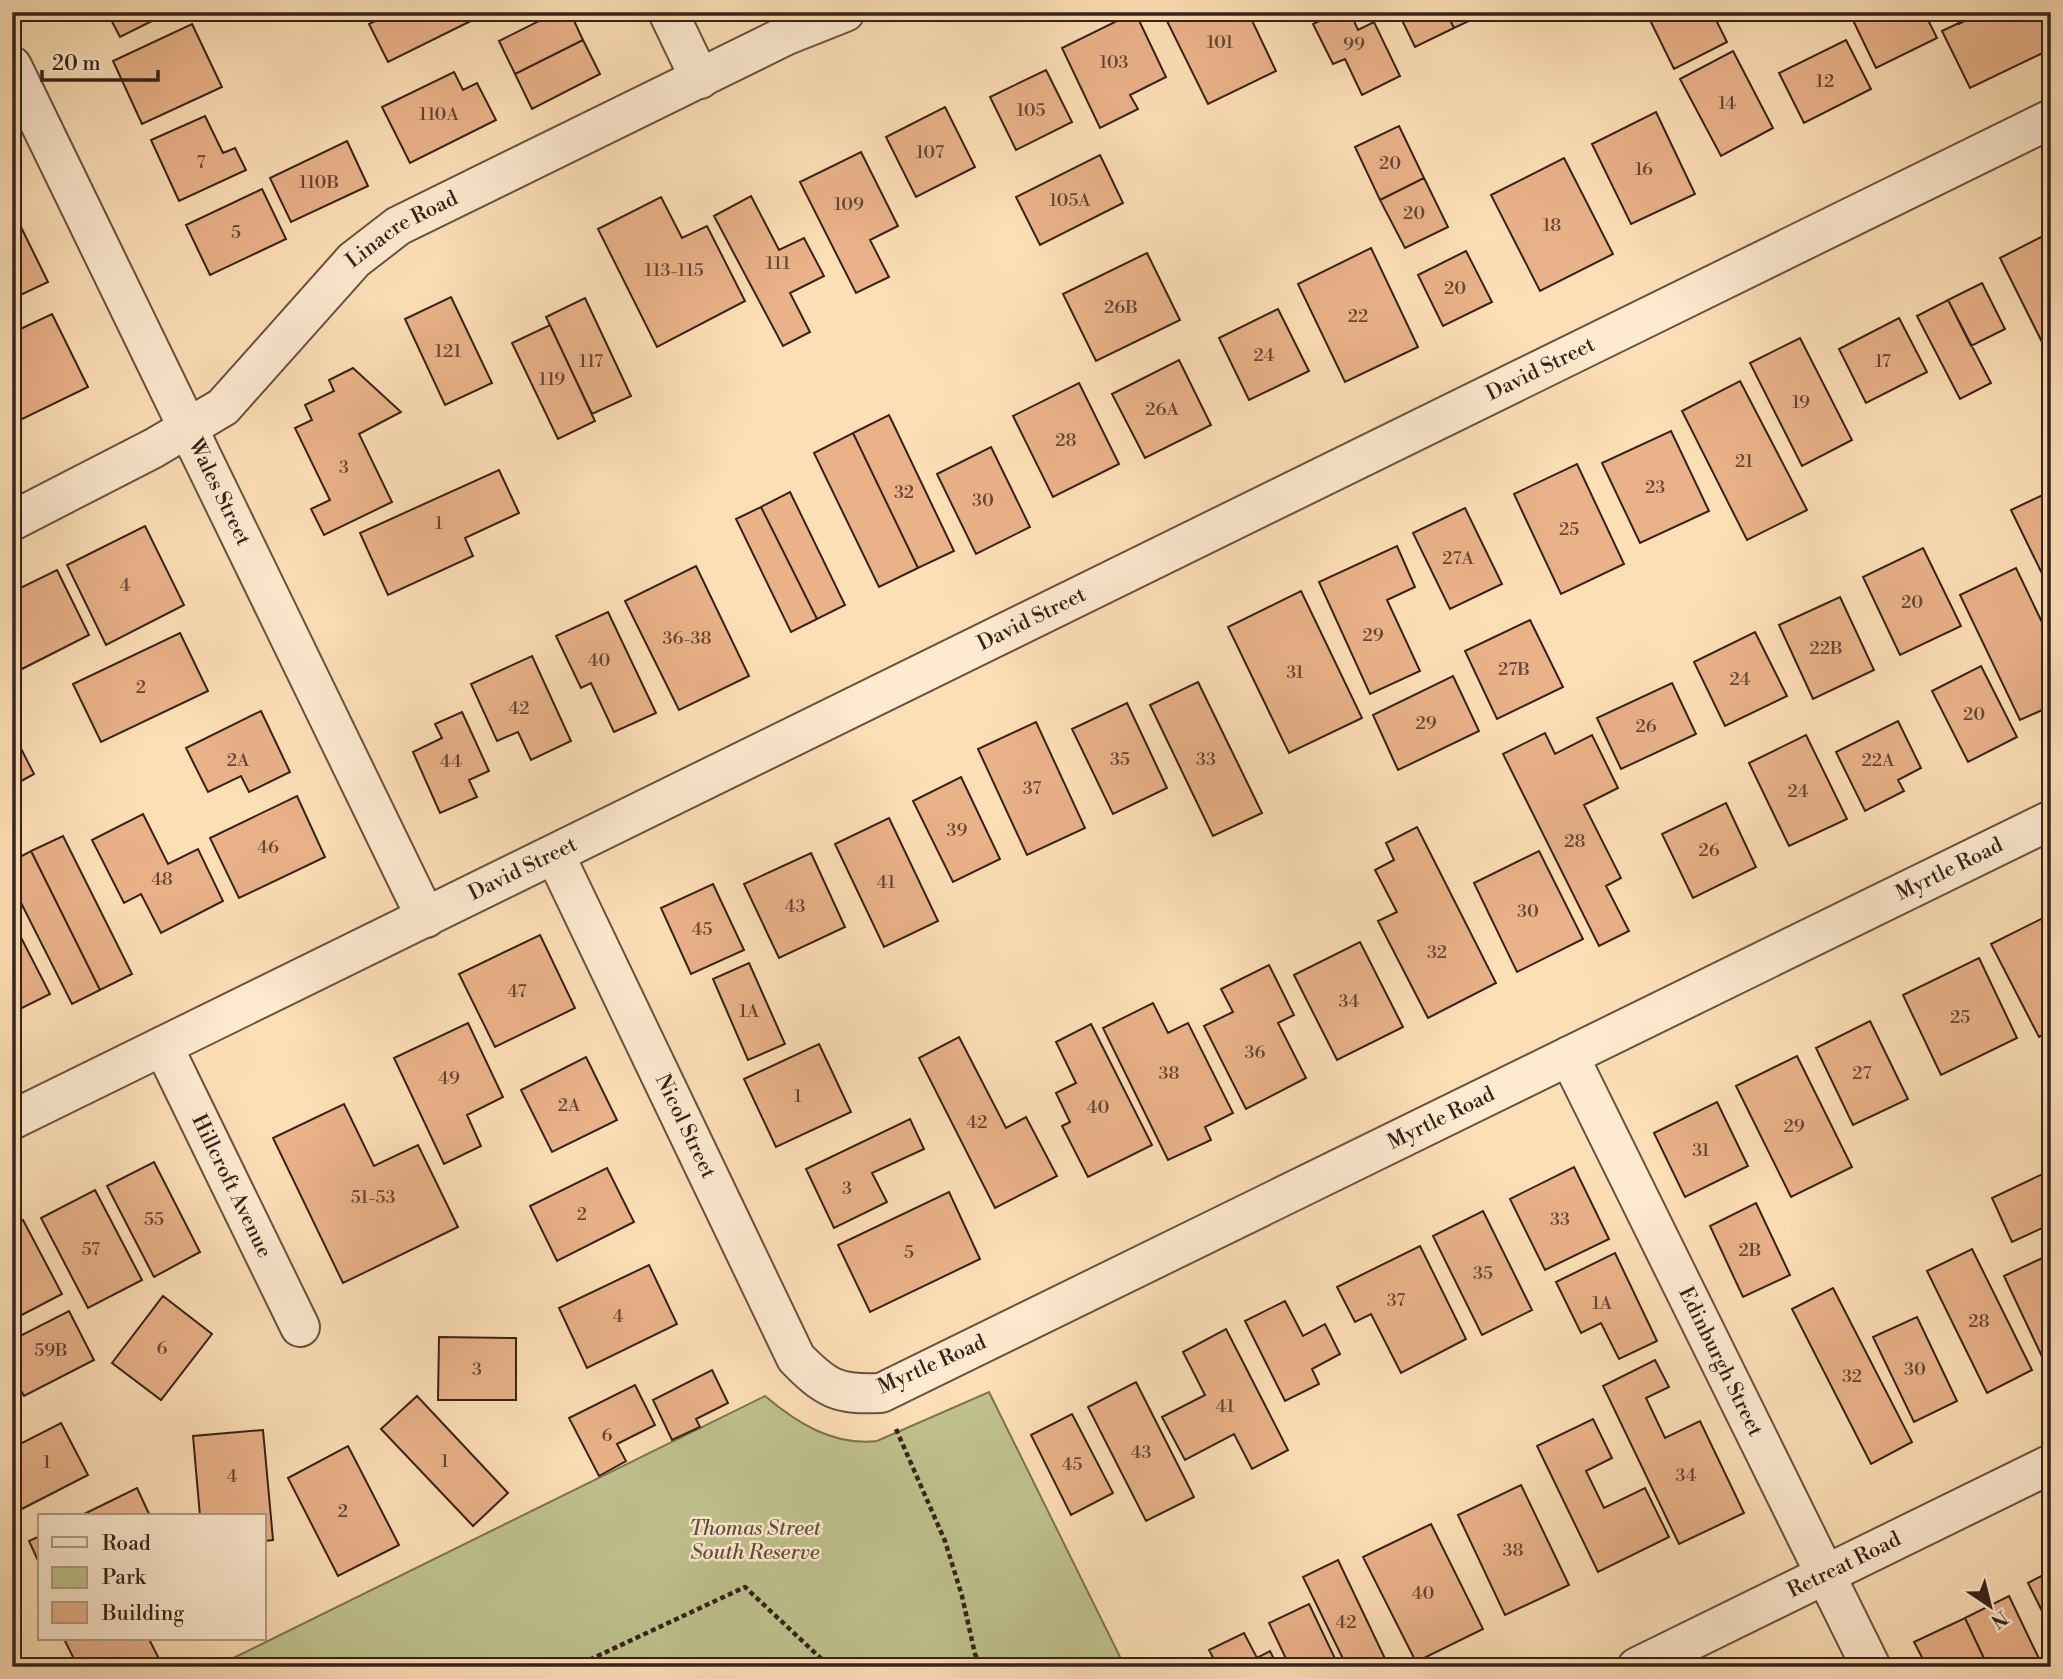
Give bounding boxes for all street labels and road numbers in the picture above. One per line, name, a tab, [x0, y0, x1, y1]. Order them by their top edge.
street label: Linacre Road	[341, 186, 462, 274]
street label: David Street	[1482, 332, 1600, 407]
street label: Wales Street	[182, 434, 256, 551]
street label: David Street	[973, 582, 1091, 657]
street label: David Street	[464, 831, 582, 907]
street label: Myrtle Road	[1892, 832, 2007, 907]
street label: Nicol Street	[649, 1070, 721, 1183]
street label: Myrtle Road	[1383, 1081, 1499, 1156]
street label: Hillcroft Avenue	[185, 1110, 277, 1262]
street label: Edinburgh Street	[1672, 1283, 1768, 1441]
street label: Myrtle Road	[874, 1330, 990, 1400]
street label: Retreat Road	[1783, 1527, 1905, 1604]

